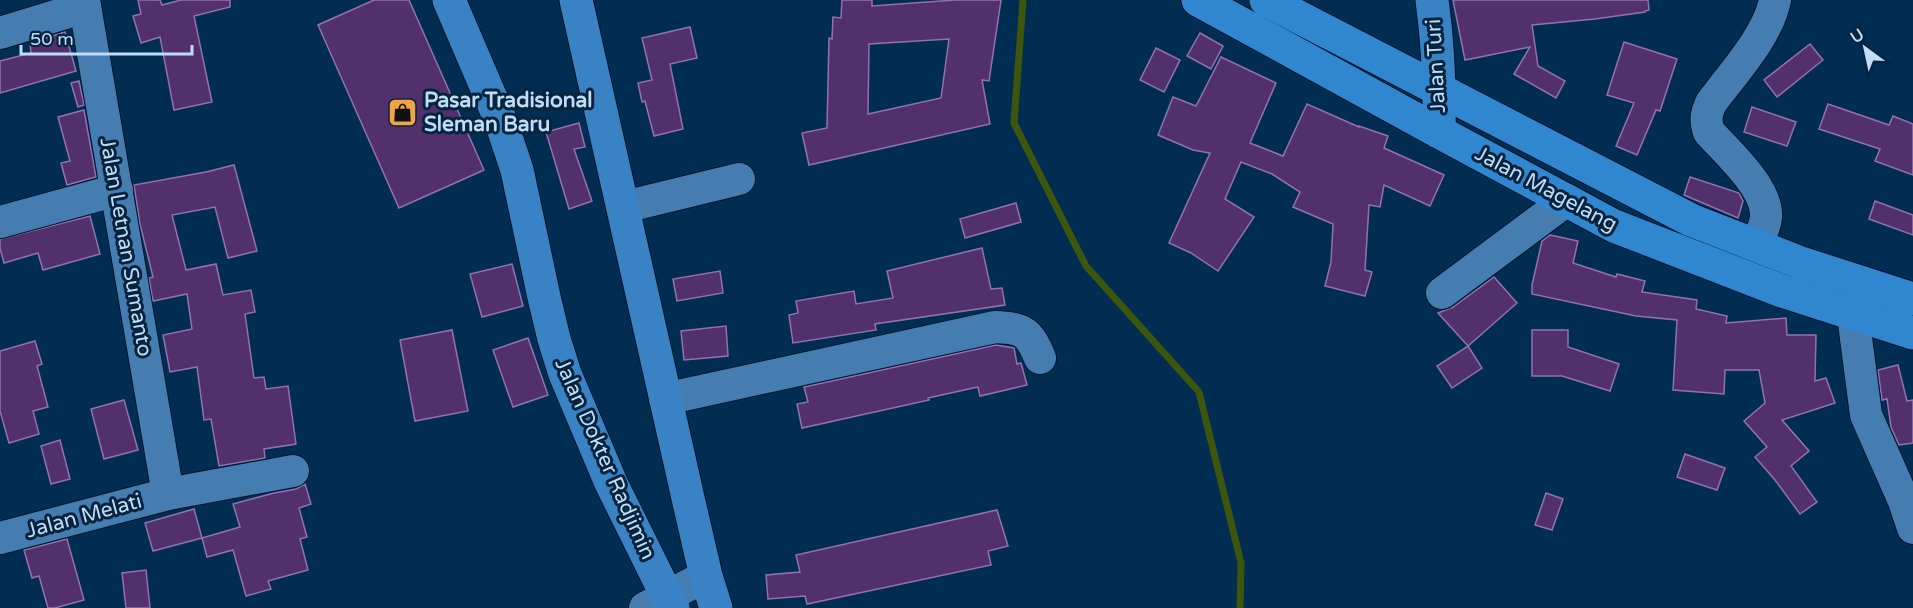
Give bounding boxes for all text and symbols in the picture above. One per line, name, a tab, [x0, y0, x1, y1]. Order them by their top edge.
scale bar	[21, 18, 192, 56]
street label: Jalan Turi	[1421, 18, 1451, 114]
north arrow	[1835, 18, 1895, 78]
text: U	[1847, 25, 1868, 48]
text: 50 m	[30, 28, 74, 50]
place label: Pasar Tradisional Sleman Baru	[424, 88, 593, 137]
shop icon: Pasar Tradisional Sleman Baru	[387, 96, 419, 128]
street label: Jalan Letnan Sumanto	[94, 136, 158, 358]
street label: Jalan Magelang	[1471, 141, 1621, 237]
street label: Jalan Dokter Radjimin	[549, 355, 661, 563]
street label: Jalan Melati	[23, 489, 145, 543]

